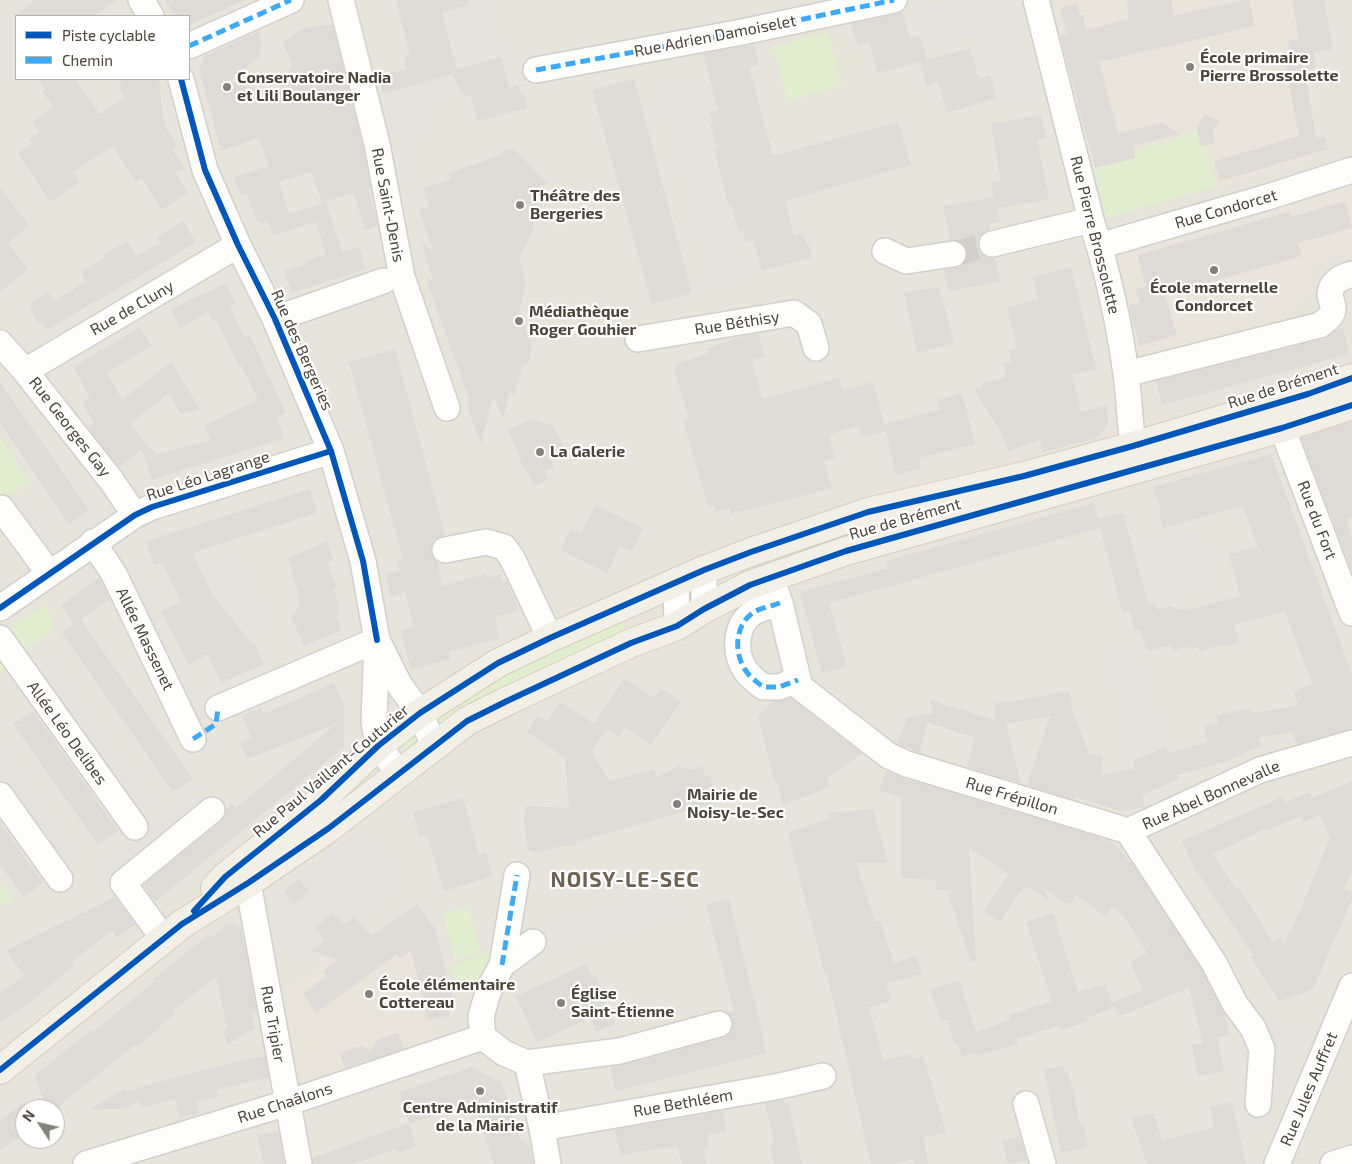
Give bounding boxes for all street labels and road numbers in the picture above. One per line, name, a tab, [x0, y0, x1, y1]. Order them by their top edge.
street label: Rue Adrien Damoiselet	[632, 11, 798, 61]
street label: Rue Saint-Denis	[368, 146, 408, 264]
street label: Rue Pierre Brossolette	[1066, 154, 1124, 316]
street label: Rue Condorcet	[1173, 185, 1279, 233]
street label: Rue de Cluny	[87, 276, 177, 340]
street label: Rue des Bergeries	[267, 287, 337, 413]
street label: Rue Béthisy	[693, 307, 781, 339]
street label: Rue de Brément	[1225, 359, 1341, 413]
street label: Rue Georges Gay	[25, 373, 115, 481]
street label: Rue Léo Lagrange	[144, 447, 272, 505]
street label: Rue du Fort	[1293, 478, 1341, 562]
street label: Rue de Brément	[847, 494, 963, 544]
street label: Allée Massenet	[112, 585, 178, 693]
street label: Allée Léo Delibes	[23, 677, 111, 789]
street label: Rue Paul Vaillant-Couturier	[249, 700, 413, 842]
street label: Rue Abel Bonnevalle	[1139, 756, 1283, 834]
street label: Rue Frépillon	[964, 773, 1060, 819]
street label: Rue Tripier	[257, 984, 289, 1064]
street label: Rue Jules Auffret	[1276, 1029, 1342, 1149]
street label: Rue Chaâlons	[235, 1079, 335, 1127]
street label: Rue Bethléem	[632, 1085, 734, 1121]

